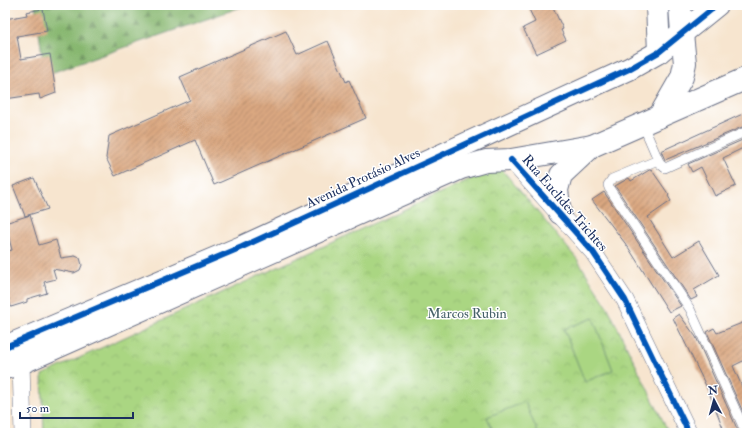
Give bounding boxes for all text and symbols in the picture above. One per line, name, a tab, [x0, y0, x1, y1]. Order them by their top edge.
street label: Avenida Protásio Alves	[302, 144, 423, 212]
street label: Rua Euclides Trichtes	[518, 151, 612, 255]
park label: Marcos Rubin	[427, 305, 507, 322]
north arrow	[694, 380, 734, 420]
text: N	[706, 383, 720, 398]
scale bar	[20, 394, 133, 420]
text: 50 m	[26, 401, 50, 416]

